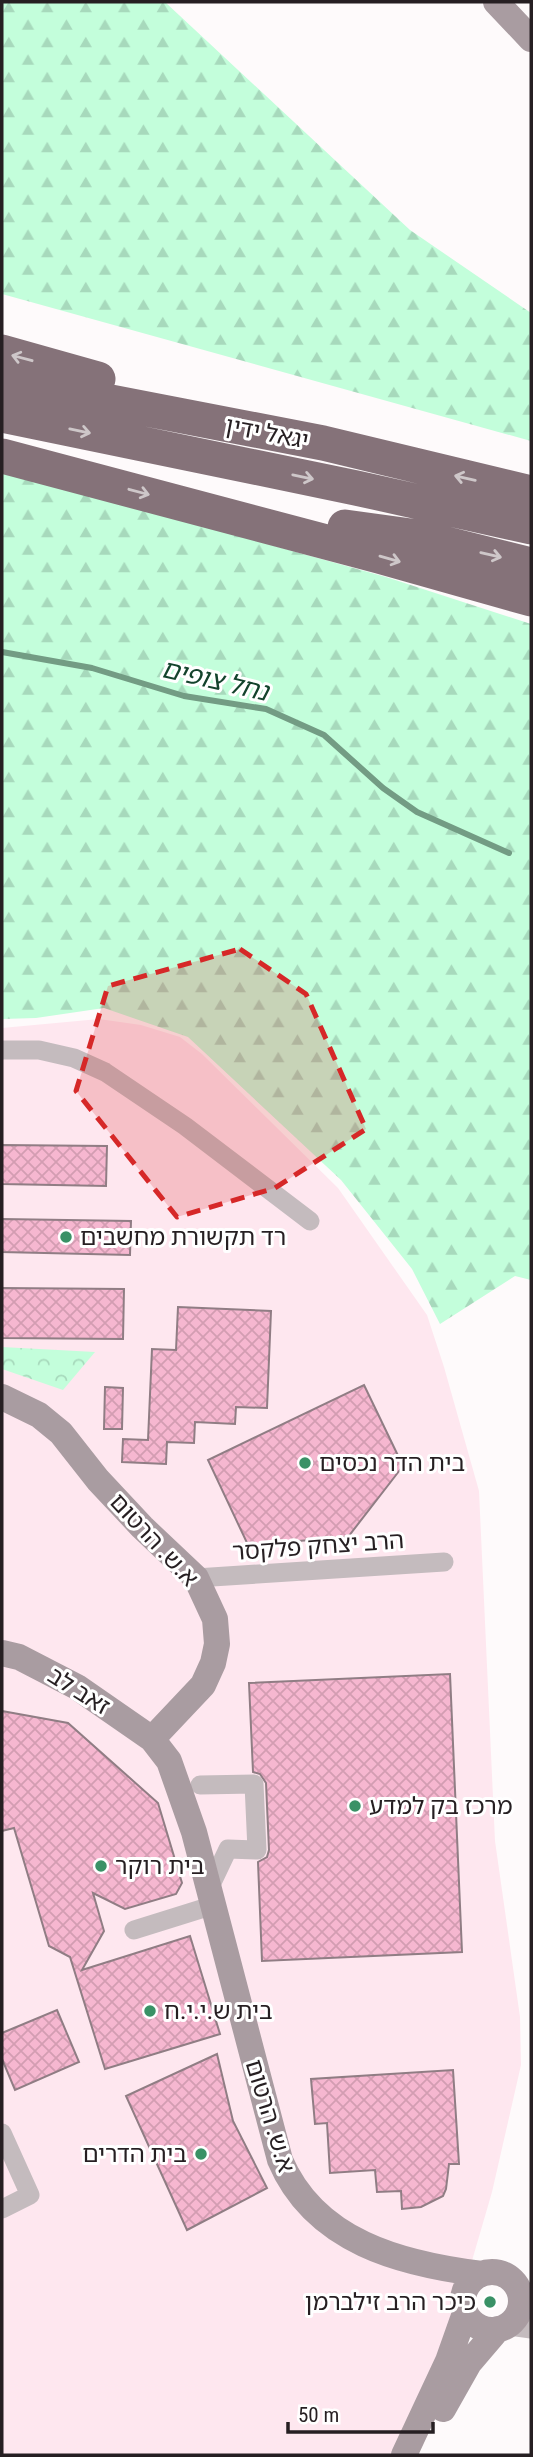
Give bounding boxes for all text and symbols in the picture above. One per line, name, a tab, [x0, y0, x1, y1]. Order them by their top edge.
one-way arrow	[11, 351, 34, 364]
street label: יגאל ידין	[223, 411, 311, 455]
one-way arrow	[68, 425, 91, 439]
one-way arrow	[291, 471, 314, 485]
one-way arrow	[454, 471, 477, 484]
one-way arrow	[127, 486, 150, 499]
one-way arrow	[479, 549, 502, 562]
one-way arrow	[378, 553, 401, 566]
water label: נחל צופים	[159, 653, 273, 707]
place label: רד תקשורת מחשבים	[80, 1223, 286, 1251]
marker: רד תקשורת מחשבים	[58, 1229, 74, 1245]
place label: בית הדר נכסים	[319, 1449, 465, 1477]
marker: בית הדר נכסים	[297, 1455, 313, 1471]
street label: א.ש. הרטום	[104, 1488, 204, 1592]
street label: הרב יצחק פלקסר	[231, 1526, 405, 1566]
street label: זאב לב	[43, 1661, 115, 1721]
place label: מרכז בק למדע	[369, 1792, 513, 1820]
marker: מרכז בק למדע	[347, 1798, 363, 1814]
place label: בית רוקר	[115, 1852, 205, 1880]
marker: בית רוקר	[93, 1858, 109, 1874]
place label: בית ש.י.י.ח	[164, 1997, 273, 2025]
marker: בית ש.י.י.ח	[142, 2003, 158, 2019]
street label: א.ש. הרטום	[240, 2056, 300, 2176]
place label: בית הדרים	[82, 2140, 187, 2168]
marker: בית הדרים	[193, 2146, 209, 2162]
place label: כיכר הרב זילברמן	[305, 2288, 476, 2316]
marker: כיכר הרב זילברמן	[482, 2294, 498, 2310]
scale bar	[288, 2390, 433, 2434]
text: 50 m	[298, 2403, 339, 2427]

